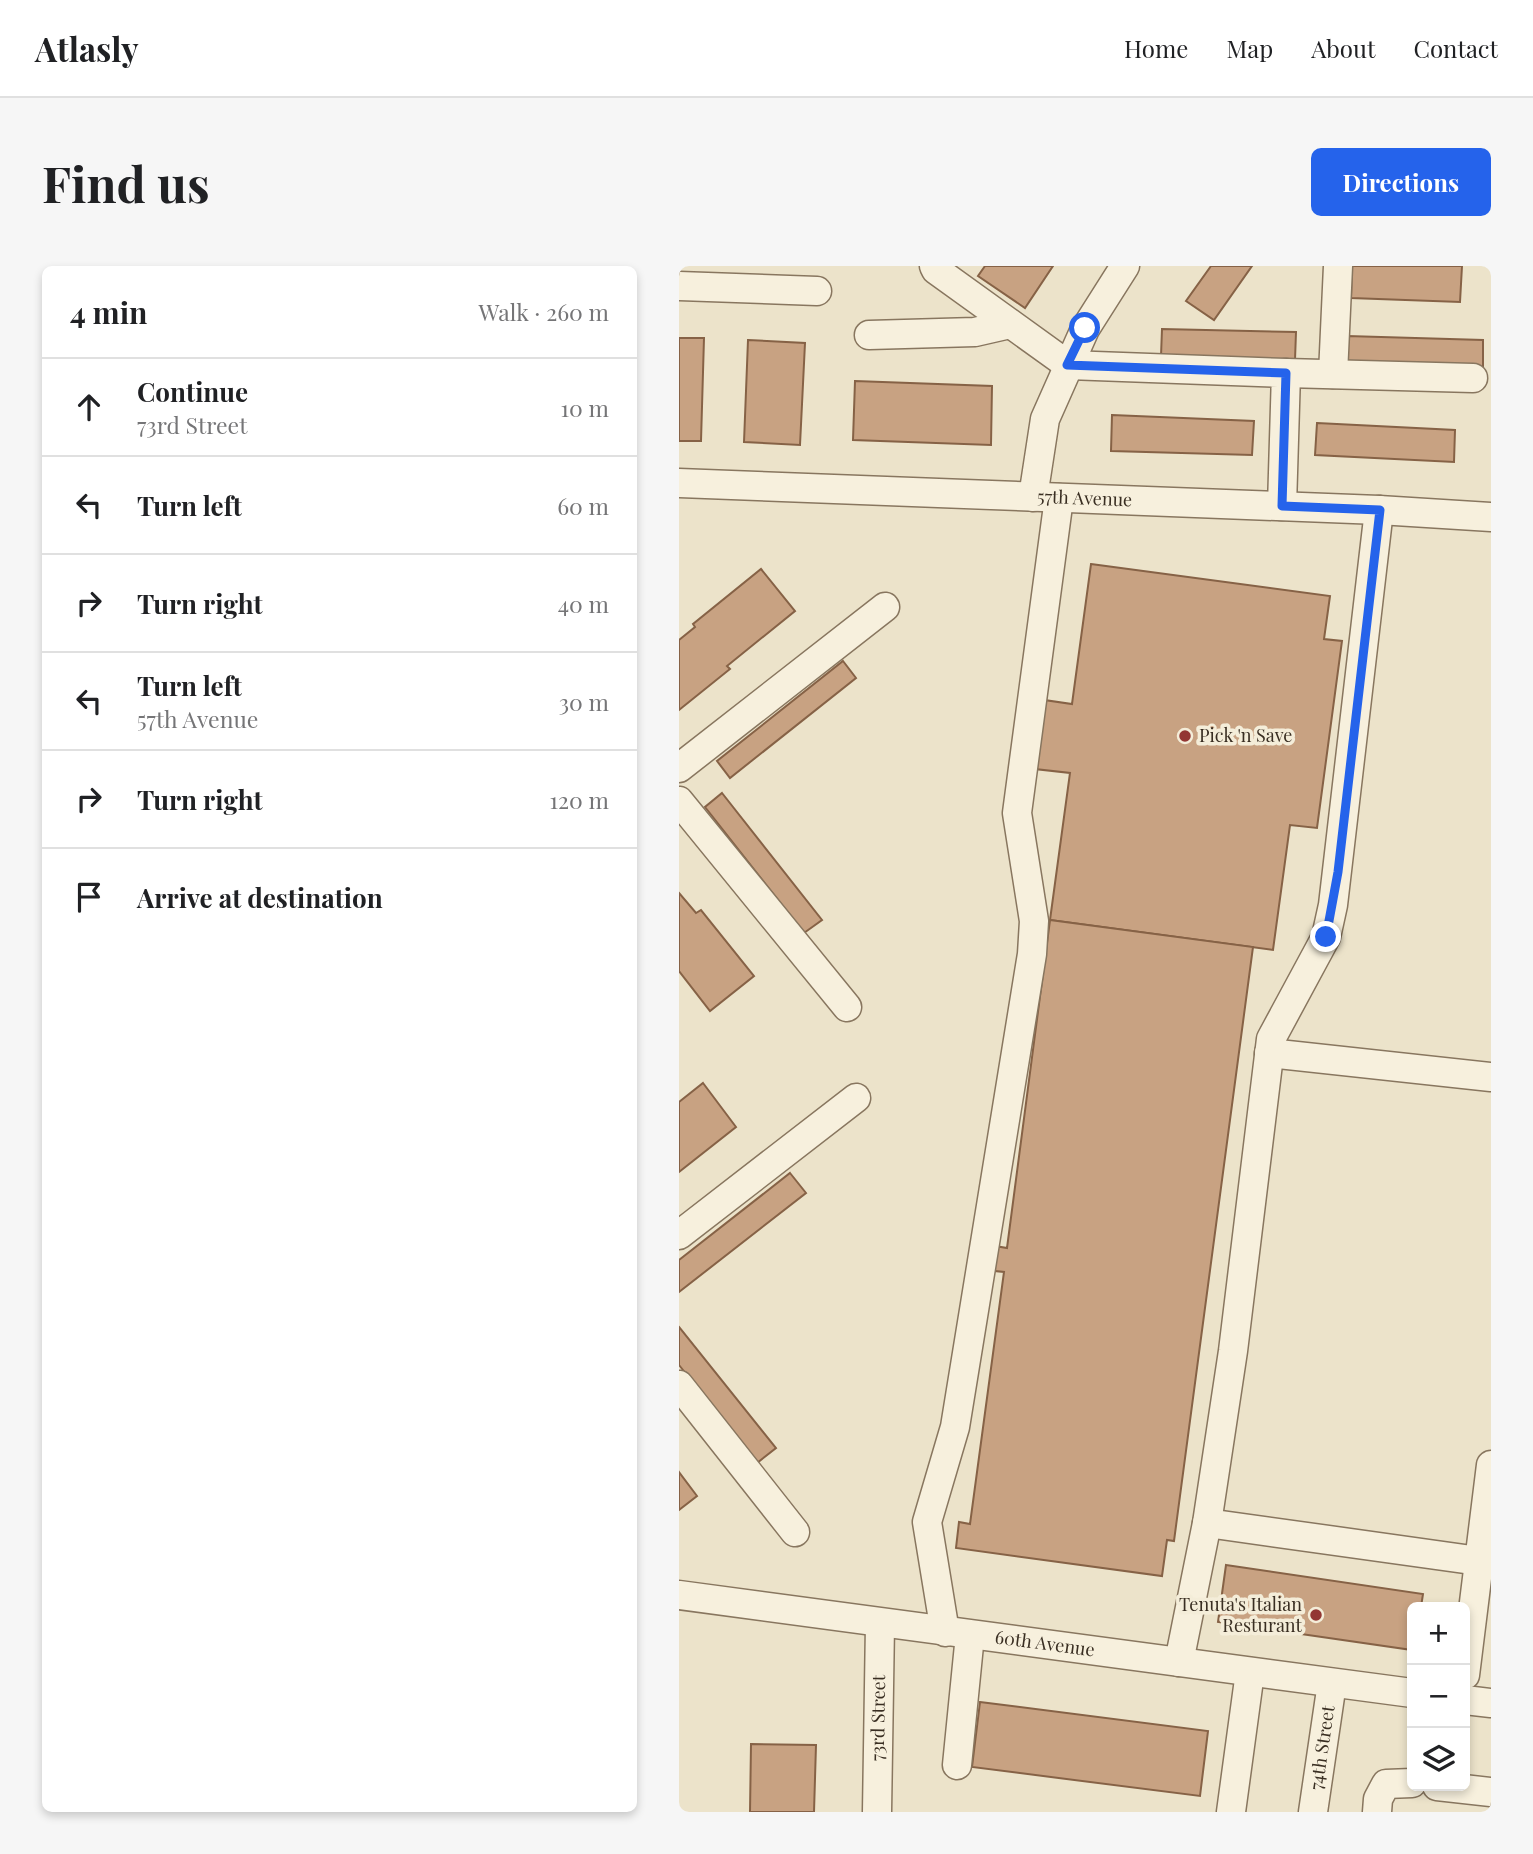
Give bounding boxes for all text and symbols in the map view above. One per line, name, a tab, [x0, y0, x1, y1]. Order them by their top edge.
text: Atlasly	[35, 26, 139, 70]
text: Home	[1124, 32, 1188, 64]
text: Map	[1226, 32, 1273, 64]
text: About	[1311, 32, 1375, 64]
text: Contact	[1413, 32, 1498, 64]
button: Directions	[1311, 148, 1491, 216]
text: Find us	[42, 150, 210, 215]
text: 4 min	[70, 292, 148, 332]
text: Walk · 260 m	[479, 296, 609, 327]
route start	[1069, 312, 1100, 343]
text: Continue	[137, 374, 248, 409]
icon: ahead	[70, 388, 108, 426]
text: 10 m	[561, 392, 609, 423]
text: 73rd Street	[137, 409, 247, 440]
street label: 57th Avenue	[1037, 484, 1133, 511]
icon: left	[70, 486, 108, 524]
text: Turn left	[137, 488, 242, 523]
text: 60 m	[557, 490, 609, 521]
icon: right	[70, 584, 108, 622]
text: Turn right	[137, 586, 263, 621]
text: 40 m	[558, 588, 609, 619]
text: Turn left	[137, 668, 242, 703]
icon: left	[70, 682, 108, 720]
text: 30 m	[559, 686, 609, 717]
text: 57th Avenue	[137, 703, 258, 734]
place label: Pick 'n Save	[1199, 723, 1292, 747]
marker: Pick 'n Save	[1177, 728, 1193, 744]
icon: right	[70, 780, 108, 818]
text: Turn right	[137, 782, 263, 817]
text: 120 m	[550, 784, 609, 815]
icon: arrive	[70, 878, 108, 916]
text: Arrive at destination	[137, 880, 383, 915]
route end	[1310, 921, 1341, 952]
place label: Tenuta's Italian Resturant	[1179, 1592, 1303, 1637]
map controls	[1407, 1602, 1470, 1791]
button: +	[1407, 1602, 1470, 1665]
marker: Tenuta's Italian Resturant	[1308, 1607, 1324, 1623]
street label: 60th Avenue	[994, 1624, 1096, 1661]
button: −	[1407, 1665, 1470, 1728]
street label: 73rd Street	[865, 1674, 890, 1761]
street label: 74th Street	[1303, 1703, 1340, 1792]
button: layers	[1407, 1728, 1470, 1791]

